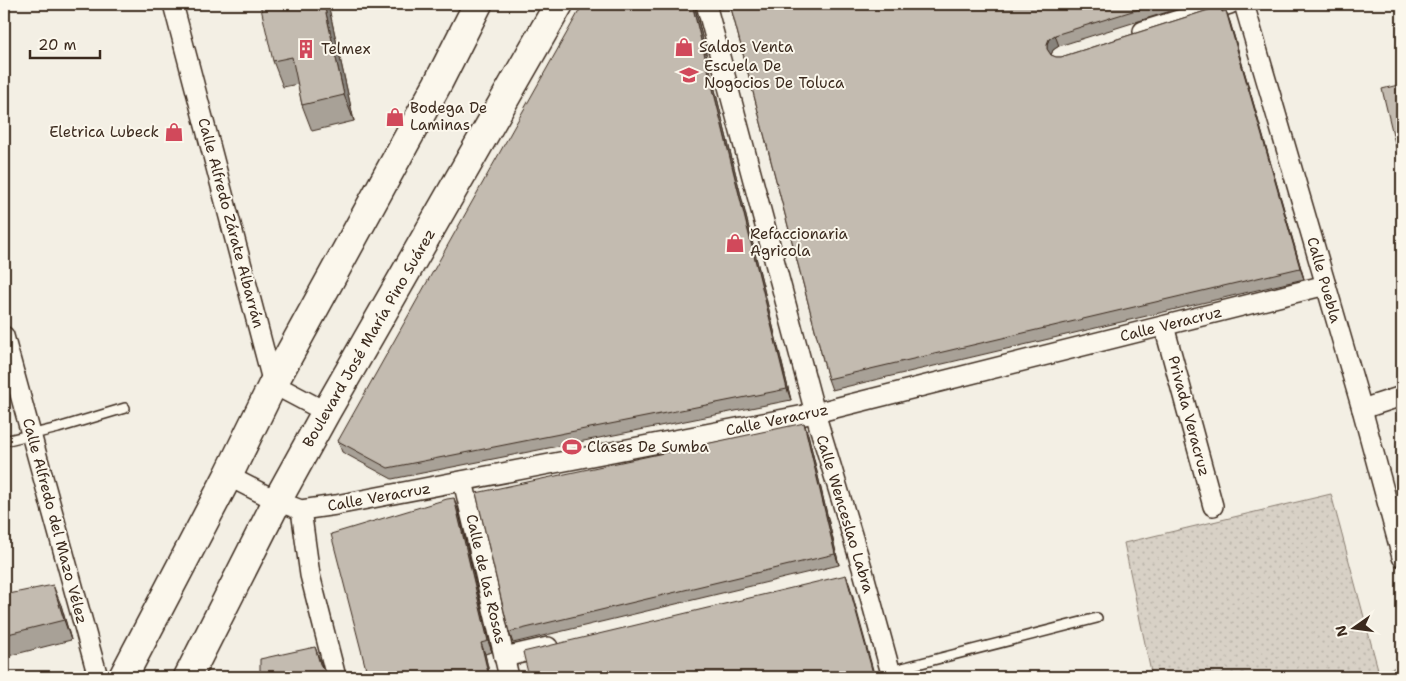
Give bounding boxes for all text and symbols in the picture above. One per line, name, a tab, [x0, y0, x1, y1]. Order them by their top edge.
scale bar	[30, 28, 100, 60]
text: 20 m	[38, 35, 77, 55]
shop icon: Saldos Venta	[673, 36, 695, 58]
place label: Saldos Venta	[699, 37, 794, 57]
building icon: Telmex	[295, 38, 317, 60]
place label: Telmex	[321, 39, 371, 59]
place label: Escuela De Nogocios De Toluca	[704, 56, 845, 93]
school or university icon: Escuela De Nogocios De Toluca	[678, 64, 700, 86]
place label: Bodega De Laminas	[410, 98, 487, 135]
shop icon: Bodega De Laminas	[384, 106, 406, 128]
street label: Calle Alfredo Zárate Albarrán	[193, 116, 269, 330]
shop icon: Eletrica Lubeck	[163, 121, 185, 143]
place label: Eletrica Lubeck	[49, 122, 159, 142]
place label: Refaccionaria Agricola	[750, 224, 849, 261]
street label: Boulevard José María Pino Suárez	[298, 225, 440, 451]
shop icon: Refaccionaria Agricola	[724, 232, 746, 254]
street label: Calle Puebla	[1302, 235, 1346, 326]
street label: Calle Veracruz	[1118, 302, 1224, 346]
street label: Privada Veracruz	[1163, 354, 1215, 478]
street label: Calle Veracruz	[724, 399, 830, 441]
street label: Calle Alfredo del Mazo Vélez	[18, 416, 92, 626]
street label: Calle Wenceslao Labra	[811, 433, 879, 596]
sports icon: Clases De Sumba	[561, 436, 583, 458]
place label: Clases De Sumba	[587, 437, 710, 457]
street label: Calle Veracruz	[326, 478, 432, 516]
street label: Calle de las Rosas	[461, 512, 511, 646]
north arrow	[1328, 604, 1378, 654]
text: N	[1331, 624, 1351, 639]

